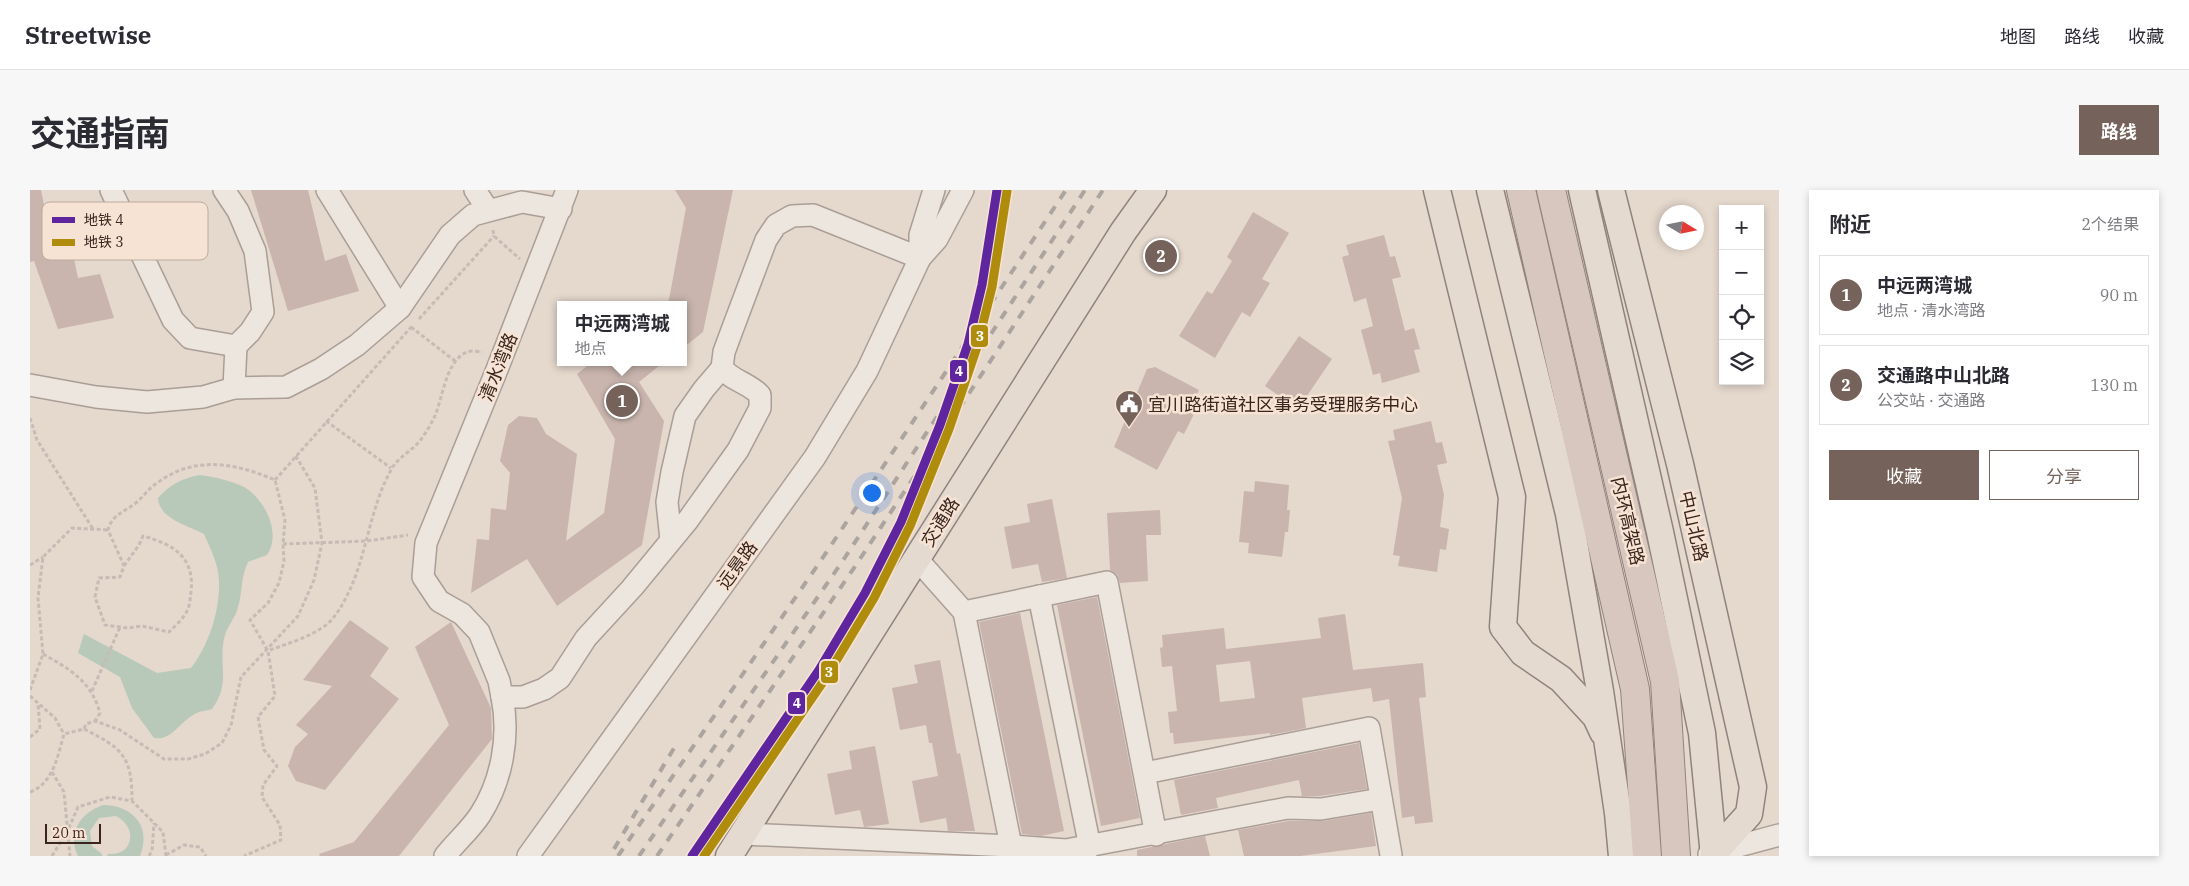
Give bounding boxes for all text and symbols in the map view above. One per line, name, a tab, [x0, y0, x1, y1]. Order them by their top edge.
text: Streetwise	[25, 19, 151, 51]
text: 地图	[2000, 25, 2036, 48]
text: 路线	[2064, 25, 2100, 48]
text: 收藏	[2128, 25, 2164, 48]
button: 路线	[2079, 105, 2159, 155]
text: 交通指南	[30, 110, 170, 156]
legend	[42, 202, 208, 260]
north arrow	[1659, 205, 1704, 250]
map controls	[1719, 205, 1764, 385]
button: +	[1719, 205, 1764, 250]
text: 附近	[1829, 210, 1871, 238]
text: 地铁 4	[84, 211, 124, 229]
text: 2个结果	[2081, 214, 2139, 234]
text: 地铁 3	[84, 233, 124, 251]
pin: 2	[1145, 237, 1177, 275]
button: −	[1719, 250, 1764, 295]
text: 中远两湾城	[1877, 273, 1972, 297]
text: 1	[1841, 285, 1851, 305]
text: 90 m	[2100, 285, 2138, 305]
button: locate	[1719, 295, 1764, 340]
text: 地点 · 清水湾路	[1877, 300, 1986, 320]
popup	[557, 301, 687, 366]
text: 中远两湾城	[574, 311, 670, 335]
line badge: 3	[970, 324, 989, 348]
text: 3	[976, 327, 984, 345]
street label: 清水湾路	[474, 329, 522, 405]
text: 地点	[574, 338, 607, 358]
button: layers	[1719, 340, 1764, 385]
line badge: 4	[949, 359, 968, 383]
text: 4	[955, 362, 963, 380]
text: 交通路中山北路	[1877, 363, 2010, 387]
text: 2	[1841, 375, 1851, 395]
text: 130 m	[2090, 375, 2138, 395]
pin: 1	[606, 382, 638, 420]
public building icon: 宜川路街道社区事务受理服务中心	[1114, 389, 1144, 428]
text: 公交站 · 交通路	[1877, 390, 1986, 410]
place label: 宜川路街道社区事务受理服务中心	[1148, 393, 1418, 416]
button: 收藏	[1829, 450, 1979, 500]
button: 分享	[1989, 450, 2139, 500]
street label: 内环高架路	[1607, 475, 1649, 567]
your location	[859, 480, 885, 506]
street label: 中山北路	[1675, 488, 1713, 564]
street label: 交通路	[916, 493, 964, 551]
street label: 远景路	[712, 536, 762, 594]
line badge: 3	[820, 660, 839, 684]
text: 3	[825, 663, 833, 681]
line badge: 4	[787, 691, 806, 715]
text: 4	[793, 694, 801, 712]
scale bar	[45, 821, 101, 844]
text: 20 m	[52, 824, 85, 842]

